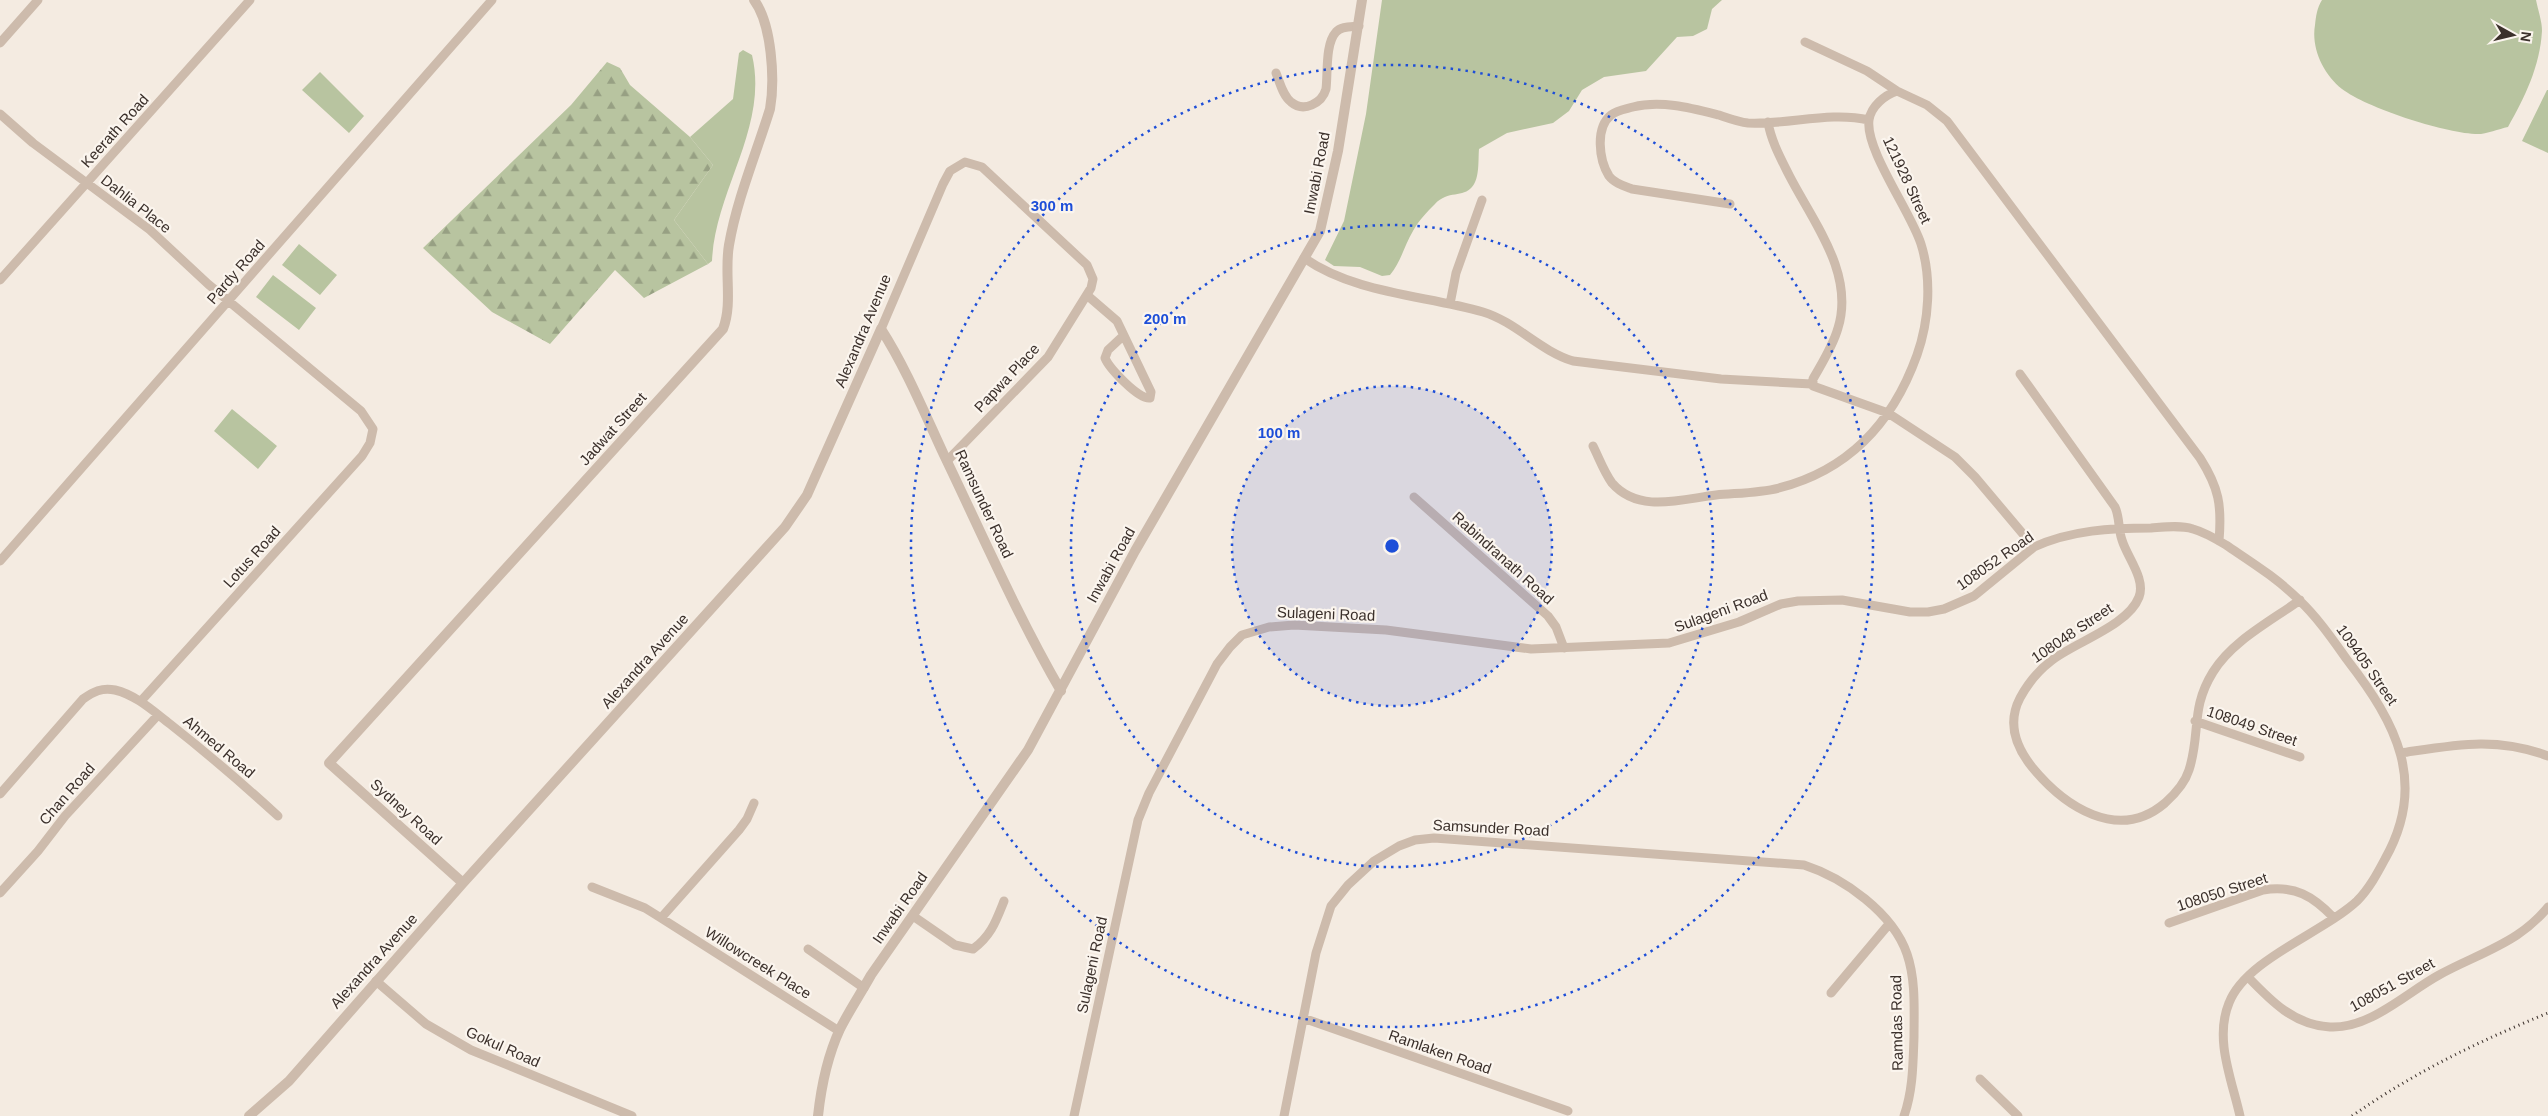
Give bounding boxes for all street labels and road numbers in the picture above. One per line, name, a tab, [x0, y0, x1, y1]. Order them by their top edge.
street label: Keerath Road	[77, 91, 152, 171]
street label: Inwabi Road	[1300, 130, 1333, 215]
street label: 121928 Street	[1880, 133, 1935, 227]
street label: Dahlia Place	[98, 171, 175, 236]
street label: Pardy Road	[203, 236, 268, 307]
street label: Alexandra Avenue	[831, 272, 894, 390]
street label: Papwa Place	[971, 340, 1043, 415]
street label: Jadwat Street	[576, 388, 650, 468]
street label: Ramsunder Road	[952, 447, 1017, 561]
street label: Rabindranath Road	[1449, 508, 1557, 607]
street label: Lotus Road	[220, 522, 284, 591]
street label: Inwabi Road	[1083, 524, 1138, 605]
street label: 108052 Road	[1953, 528, 2036, 593]
street label: Sulageni Road	[1672, 586, 1770, 635]
street label: 108048 Street	[2028, 599, 2116, 666]
street label: Sulageni Road	[1277, 603, 1375, 624]
street label: Alexandra Avenue	[598, 610, 692, 711]
street label: 109405 Street	[2333, 621, 2402, 709]
street label: 108049 Street	[2205, 702, 2300, 749]
street label: Ahmed Road	[180, 712, 258, 781]
street label: Chan Road	[35, 759, 98, 828]
street label: Sydney Road	[367, 775, 445, 848]
street label: Samsunder Road	[1432, 816, 1550, 839]
street label: Inwabi Road	[869, 869, 930, 947]
street label: 108050 Street	[2174, 869, 2270, 914]
street label: Alexandra Avenue	[327, 910, 421, 1011]
street label: Sulageni Road	[1073, 915, 1110, 1015]
street label: Willowcreek Place	[702, 923, 814, 1002]
street label: 108051 Street	[2346, 954, 2438, 1015]
street label: Ramdas Road	[1887, 975, 1906, 1071]
street label: Gokul Road	[464, 1023, 543, 1070]
street label: Ramlaken Road	[1387, 1026, 1494, 1077]

